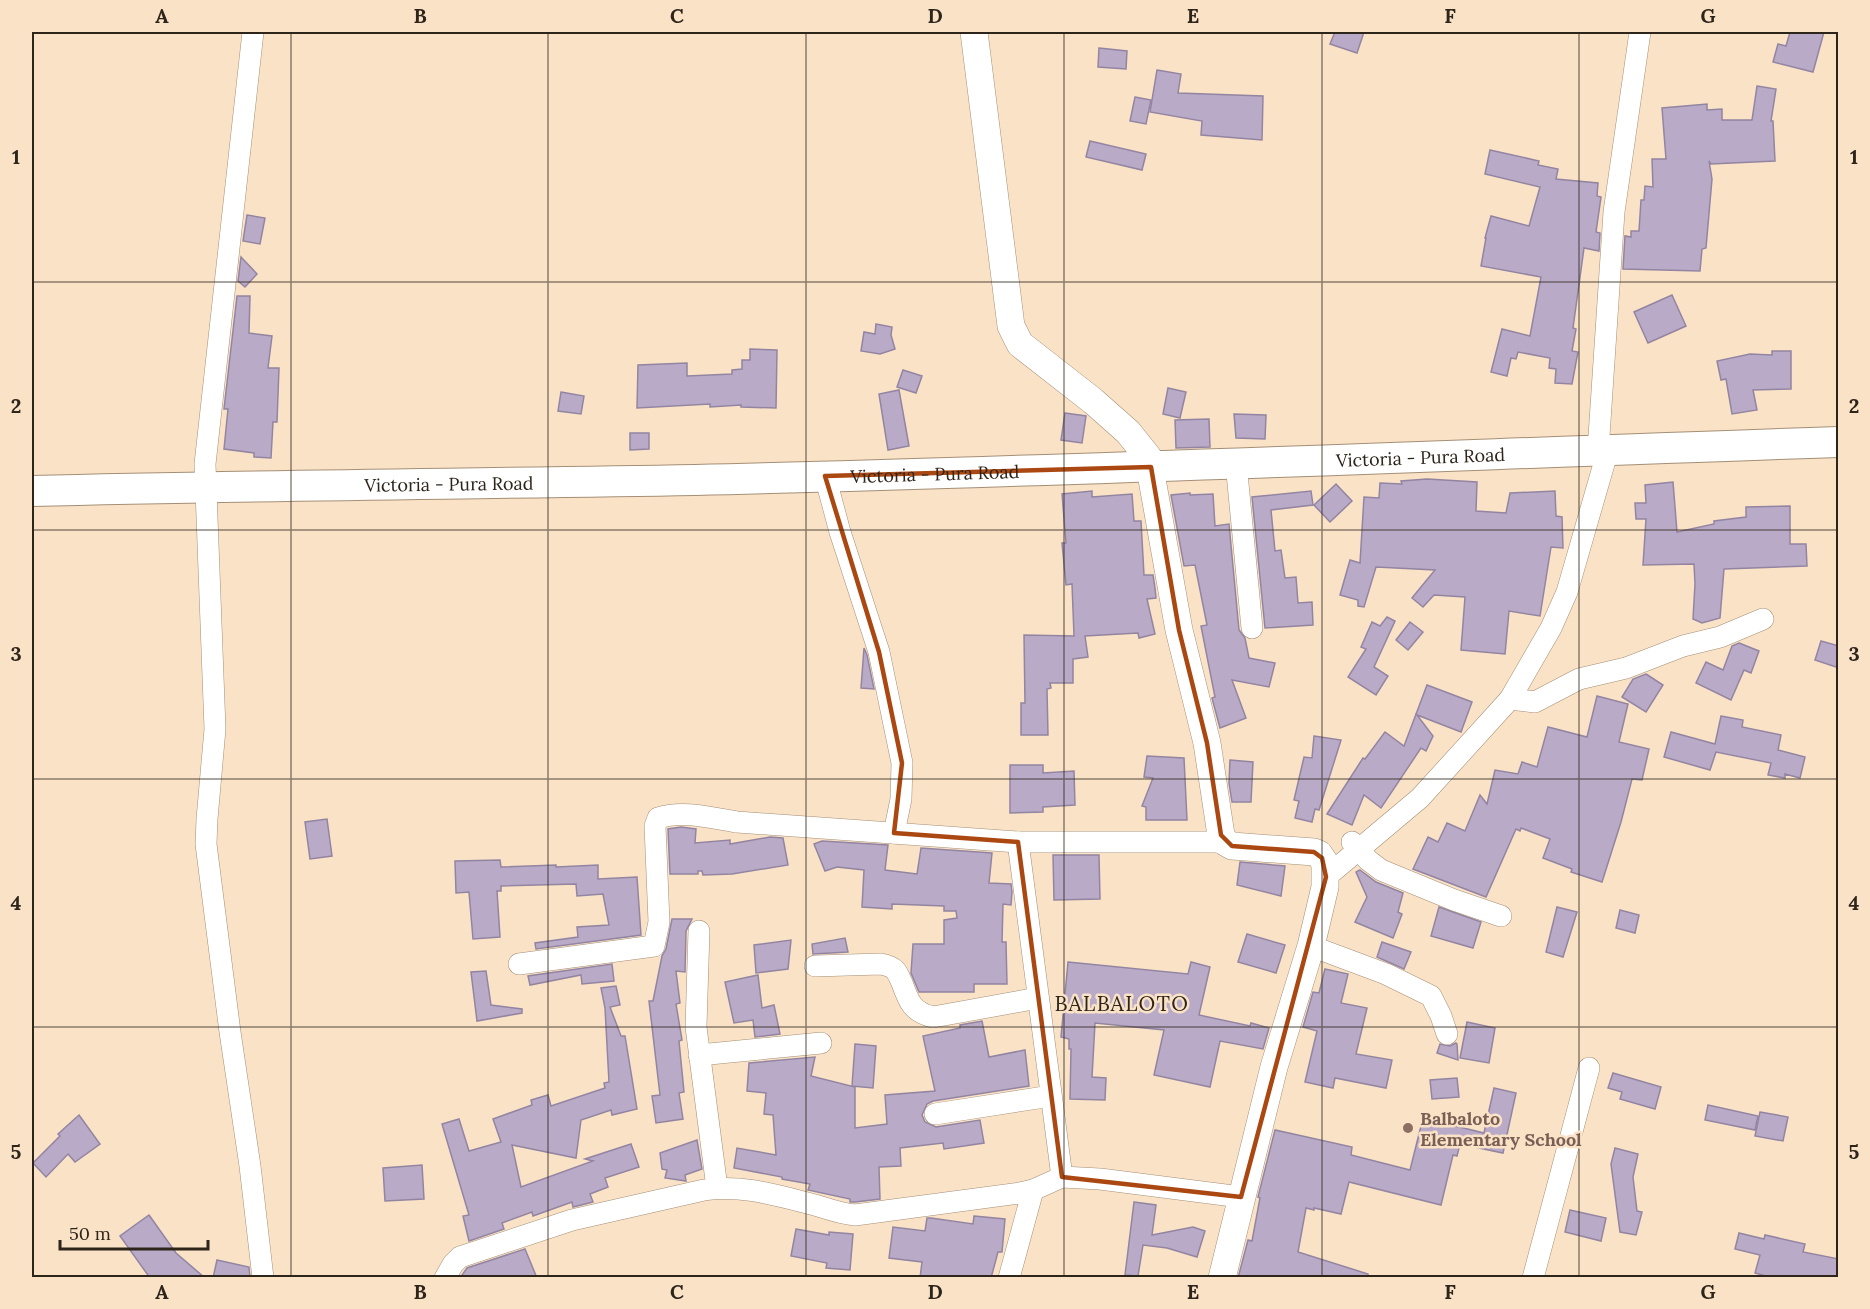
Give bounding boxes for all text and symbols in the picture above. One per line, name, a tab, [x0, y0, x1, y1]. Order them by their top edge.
text: A	[155, 3, 169, 28]
text: B	[413, 3, 427, 28]
text: C	[670, 3, 684, 28]
text: D	[927, 3, 943, 28]
text: E	[1187, 3, 1199, 28]
text: F	[1444, 3, 1456, 28]
text: G	[1700, 3, 1716, 28]
text: 1	[12, 144, 20, 169]
text: 1	[1850, 144, 1858, 169]
text: 2	[11, 393, 21, 418]
text: 2	[1849, 393, 1859, 418]
street label: Victoria - Pura Road	[1335, 442, 1506, 472]
street label: Victoria - Pura Road	[849, 459, 1020, 487]
street label: Victoria - Pura Road	[363, 471, 534, 496]
text: 3	[10, 641, 22, 666]
text: 3	[1848, 641, 1860, 666]
text: 4	[11, 890, 22, 915]
text: 4	[1849, 890, 1860, 915]
district label: BALBALOTO	[1054, 990, 1190, 1017]
place label: Balbaloto Elementary School	[1420, 1107, 1582, 1151]
marker: Balbaloto Elementary School	[1401, 1121, 1415, 1135]
text: 5	[11, 1139, 22, 1164]
text: 5	[1849, 1139, 1860, 1164]
scale bar	[60, 1213, 208, 1251]
text: 50 m	[69, 1222, 111, 1245]
text: A	[155, 1279, 169, 1304]
text: B	[413, 1279, 427, 1304]
text: C	[670, 1279, 684, 1304]
text: D	[927, 1279, 943, 1304]
text: E	[1187, 1279, 1199, 1304]
text: F	[1444, 1279, 1456, 1304]
text: G	[1700, 1279, 1716, 1304]

